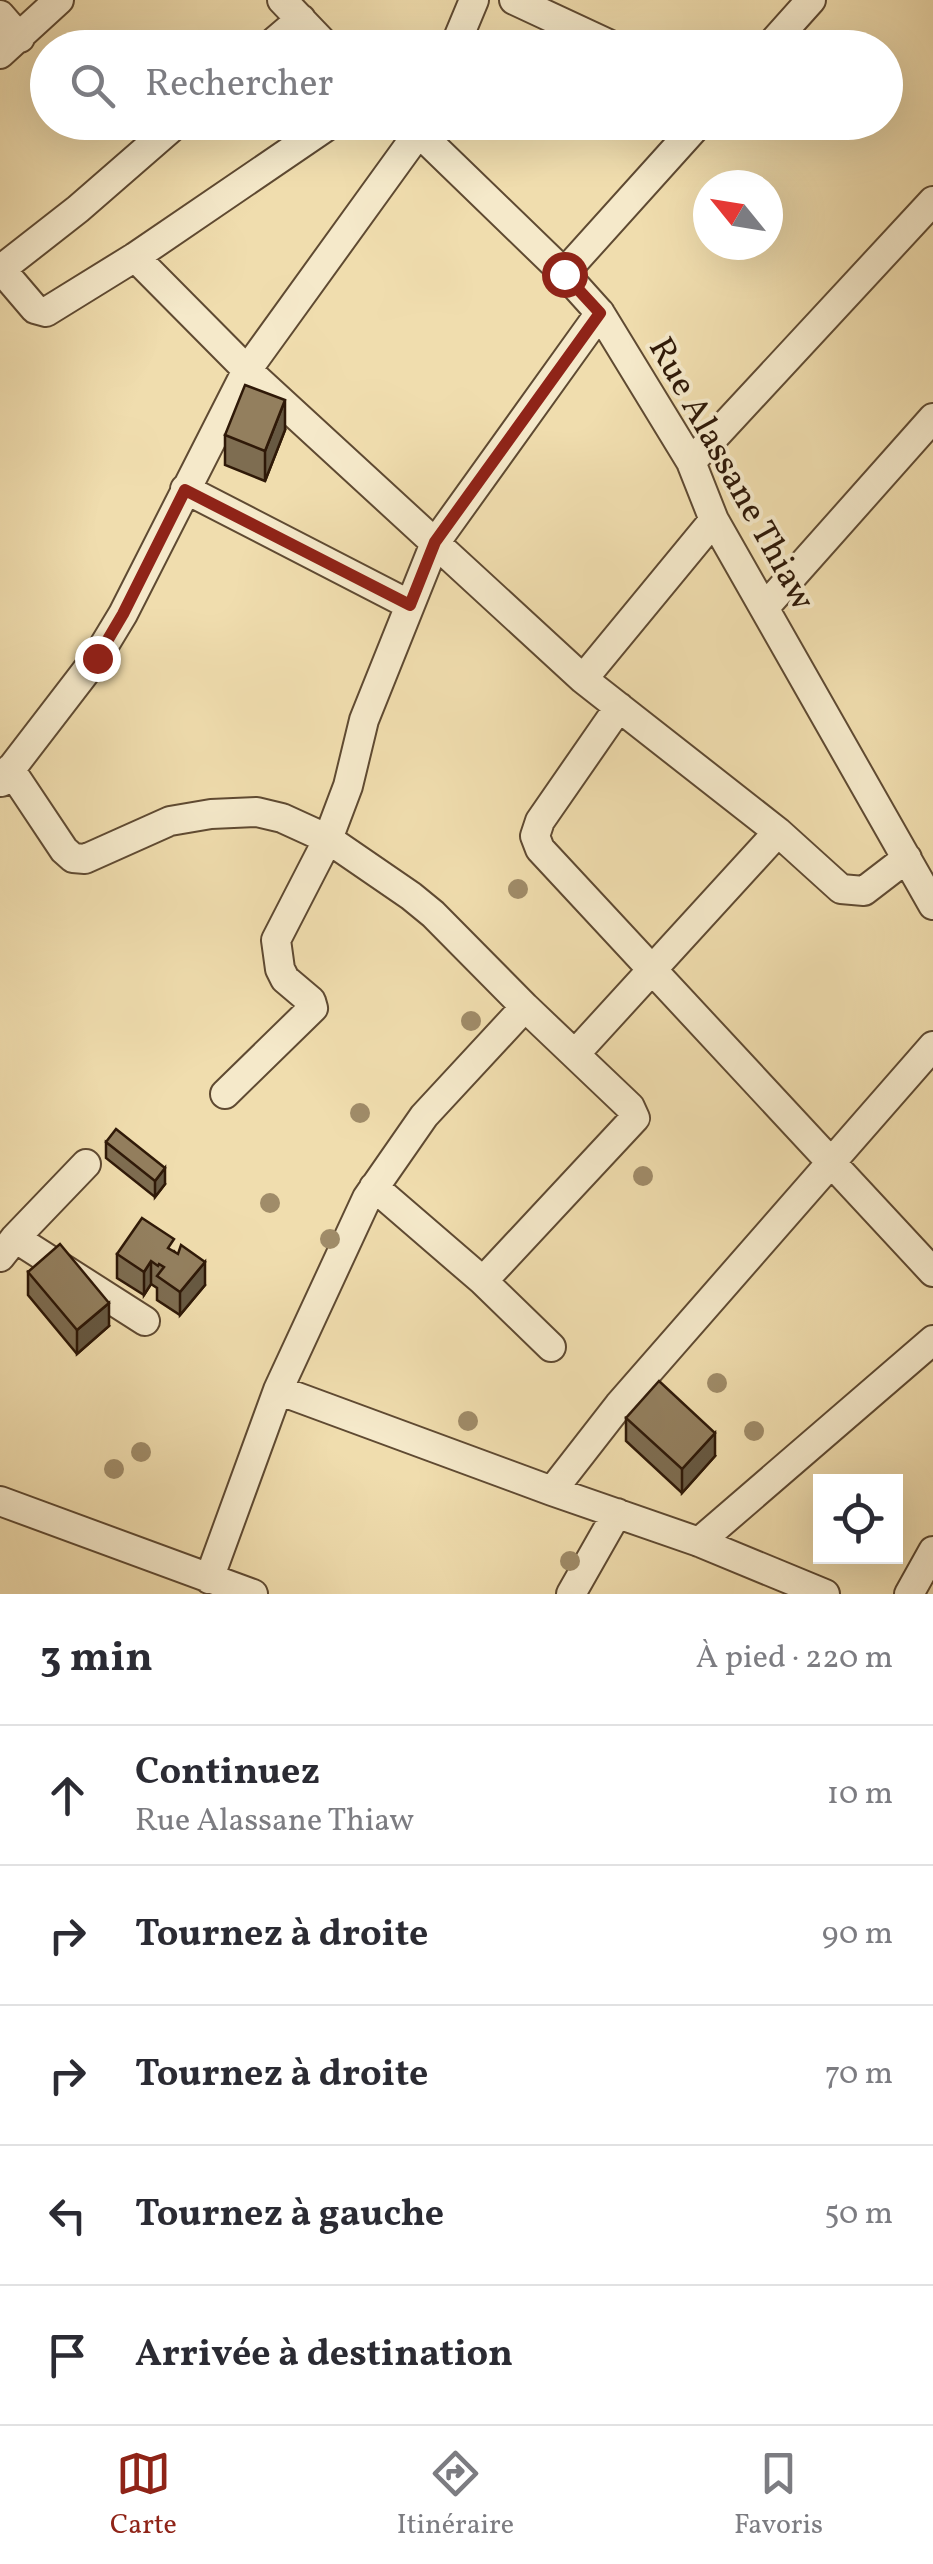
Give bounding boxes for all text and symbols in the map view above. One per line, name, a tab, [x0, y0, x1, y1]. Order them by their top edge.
search box	[30, 30, 903, 140]
icon: search	[65, 58, 120, 113]
text: Rechercher	[145, 59, 333, 112]
north arrow	[693, 170, 783, 260]
route start	[542, 252, 588, 298]
street label: Rue Alassane Thiaw	[635, 329, 825, 620]
route end	[75, 636, 121, 682]
map controls	[813, 1474, 903, 1564]
button: locate	[813, 1474, 903, 1564]
text: 3 min	[40, 1630, 153, 1689]
text: À pied · 220 m	[696, 1637, 893, 1681]
text: Continuez	[135, 1747, 320, 1800]
icon: ahead	[40, 1768, 95, 1823]
text: 10 m	[827, 1773, 893, 1817]
text: Rue Alassane Thiaw	[135, 1800, 414, 1844]
icon: right	[40, 1908, 95, 1963]
text: Tournez à droite	[135, 1909, 428, 1962]
text: 90 m	[822, 1913, 893, 1957]
icon: right	[40, 2048, 95, 2103]
text: Tournez à droite	[135, 2049, 428, 2102]
text: 70 m	[825, 2053, 893, 2097]
icon: left	[40, 2188, 95, 2243]
text: Tournez à gauche	[135, 2189, 444, 2242]
text: 50 m	[824, 2193, 893, 2237]
icon: arrive	[40, 2328, 95, 2383]
text: Arrivée à destination	[135, 2329, 513, 2382]
tab: Carte	[110, 2446, 177, 2545]
tab: Itinéraire	[397, 2446, 514, 2545]
tab: Favoris	[734, 2446, 823, 2545]

